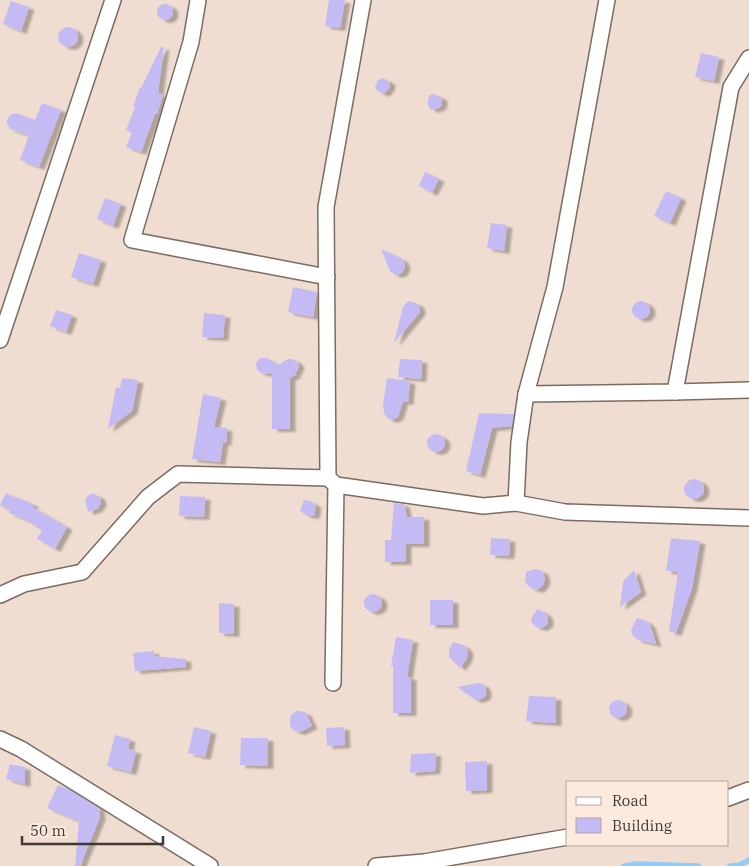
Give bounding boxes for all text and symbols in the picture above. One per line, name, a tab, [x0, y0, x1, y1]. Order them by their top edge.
legend	[566, 781, 729, 846]
text: Road	[612, 791, 648, 810]
scale bar	[22, 814, 164, 846]
text: Building	[612, 816, 672, 835]
text: 50 m	[30, 821, 66, 840]

